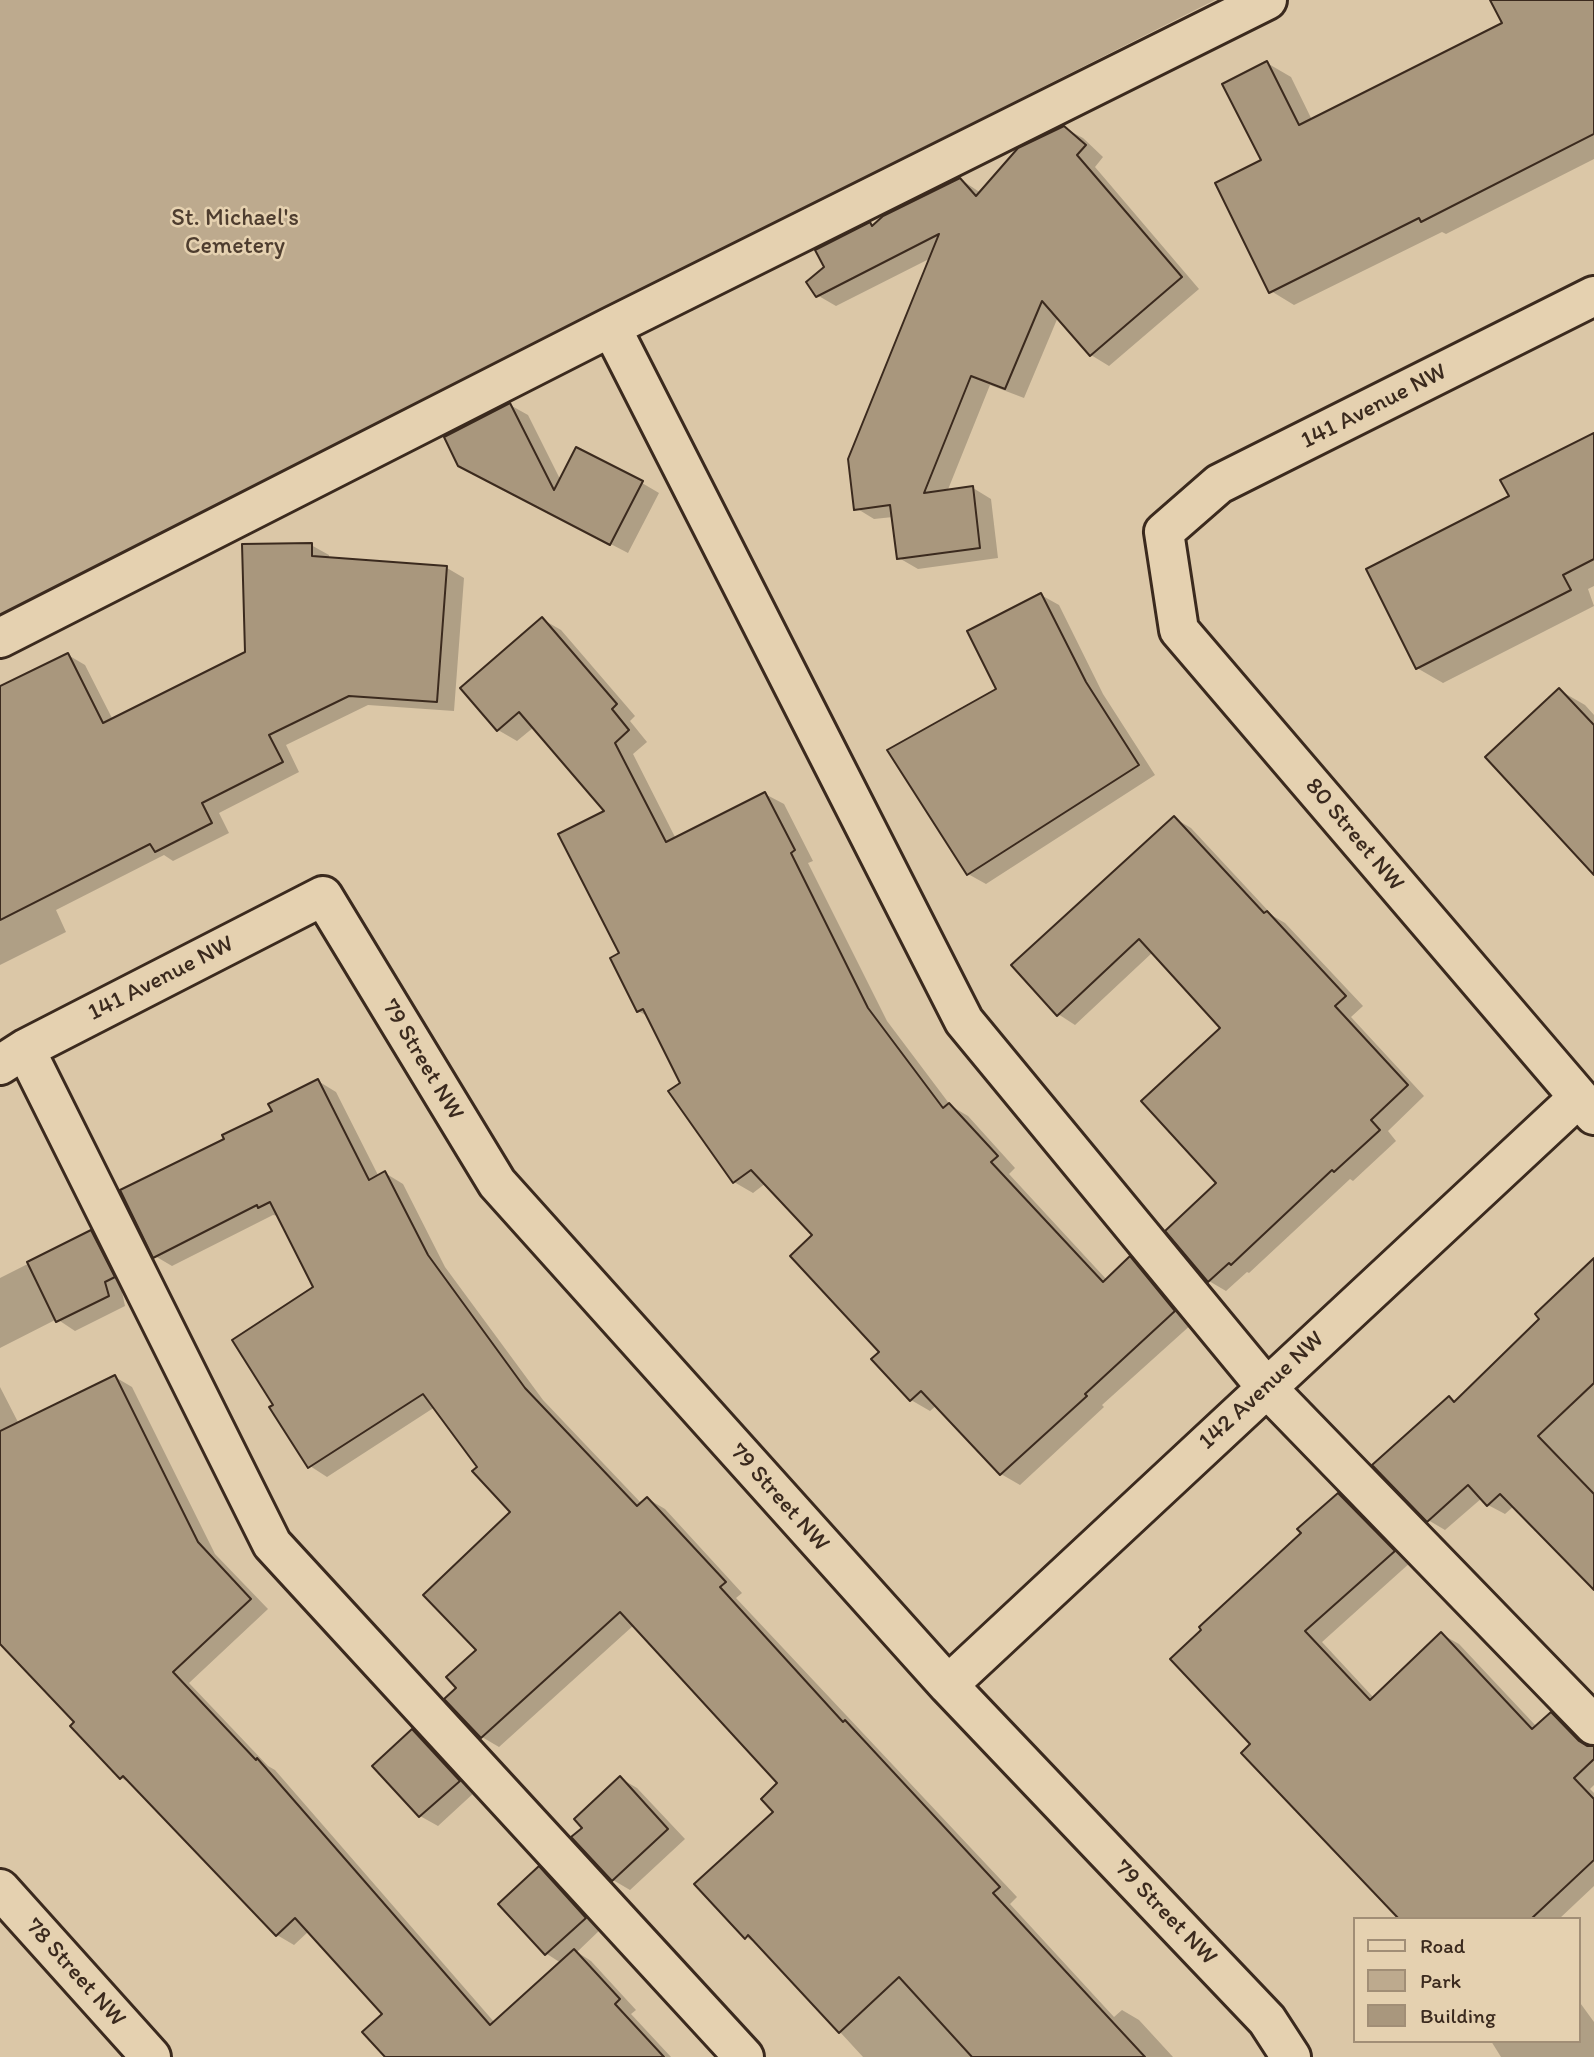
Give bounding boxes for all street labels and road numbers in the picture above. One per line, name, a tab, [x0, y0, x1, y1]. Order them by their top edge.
street label: 141 Avenue NW	[1297, 358, 1451, 456]
street label: 80 Street NW	[1298, 773, 1410, 897]
street label: 141 Avenue NW	[84, 930, 238, 1028]
street label: 79 Street NW	[375, 995, 469, 1125]
street label: 142 Avenue NW	[1193, 1326, 1331, 1456]
street label: 79 Street NW	[723, 1438, 835, 1558]
street label: 79 Street NW	[1108, 1854, 1222, 1972]
street label: 78 Street NW	[19, 1913, 131, 2033]

